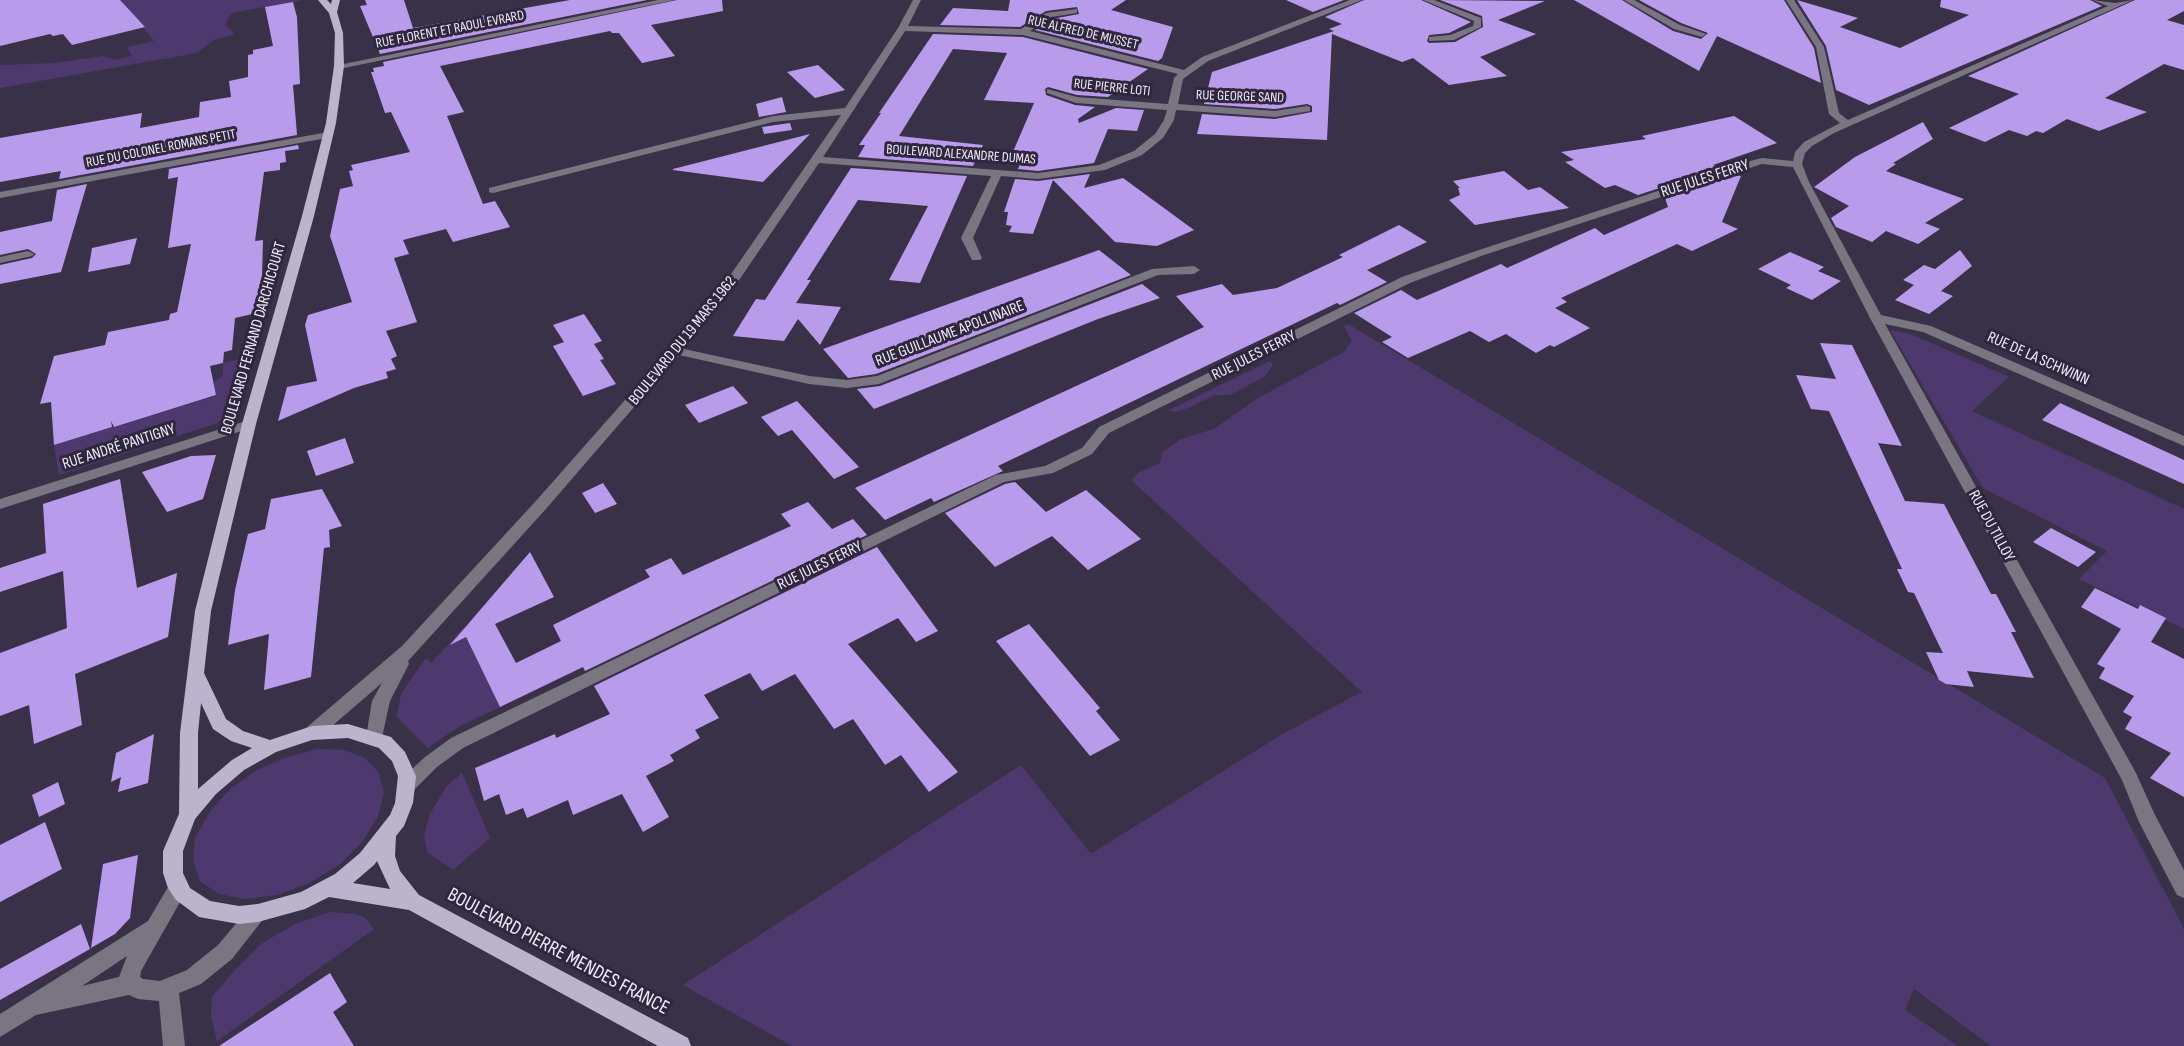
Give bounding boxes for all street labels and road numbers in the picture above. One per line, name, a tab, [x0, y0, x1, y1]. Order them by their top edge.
street label: RUE FLORENT ET RAOUL EVRARD	[374, 7, 526, 53]
street label: RUE ALFRED DE MUSSET	[1026, 12, 1140, 54]
street label: RUE PIERRE LOTI	[1073, 76, 1151, 100]
street label: RUE GEORGE SAND	[1196, 87, 1284, 107]
street label: RUE DU COLONEL ROMANS PETIT	[85, 126, 237, 172]
street label: BOULEVARD ALEXANDRE DUMAS	[886, 141, 1036, 169]
street label: RUE JULES FERRY	[1658, 156, 1752, 202]
street label: BOULEVARD FERNAND DARCHICOURT	[217, 240, 291, 436]
street label: BOULEVARD DU 19 MARS 1962	[625, 273, 741, 409]
street label: RUE GUILLAUME APOLLINAIRE	[873, 297, 1027, 371]
street label: RUE JULES FERRY	[1209, 327, 1299, 385]
street label: RUE DE LA SCHWINN	[1984, 328, 2092, 390]
street label: RUE ANDRÉ PANTIGNY	[60, 420, 178, 474]
street label: RUE DU TILLOY	[1964, 487, 2018, 565]
street label: RUE JULES FERRY	[775, 537, 865, 595]
street label: BOULEVARD PIERRE MENDES FRANCE	[443, 883, 673, 1021]

